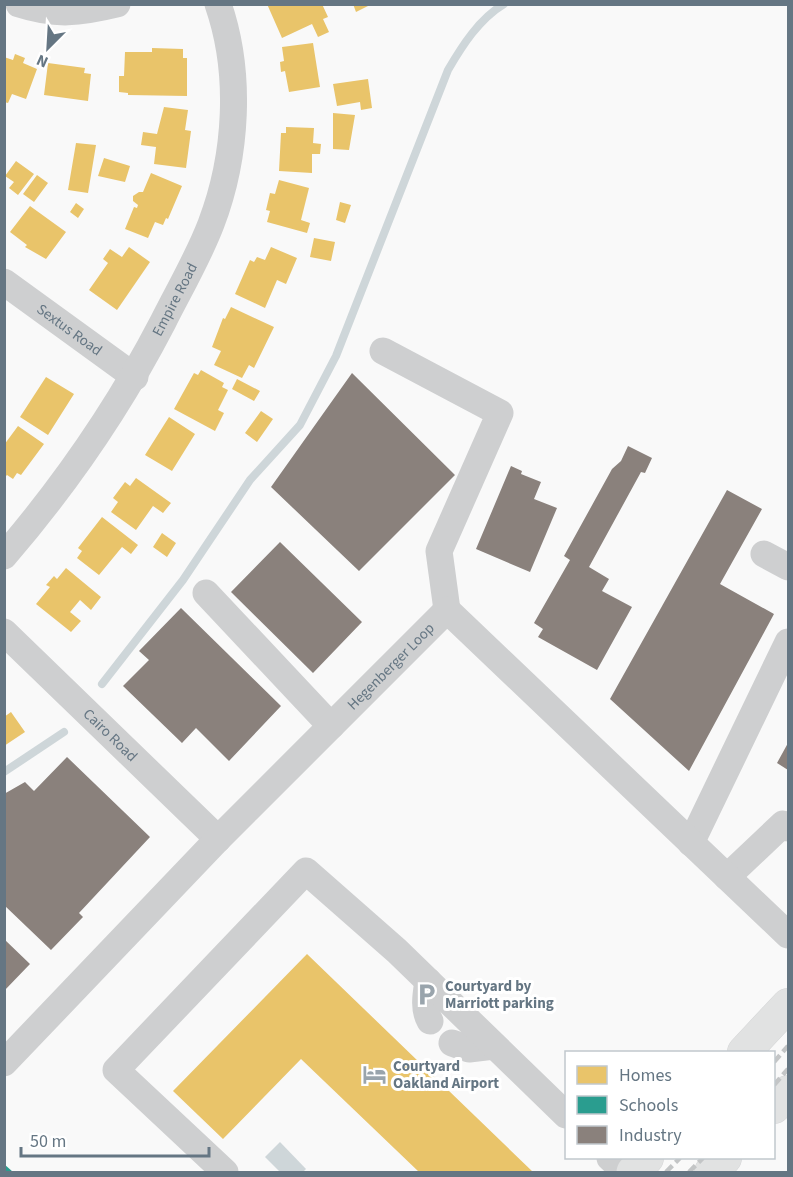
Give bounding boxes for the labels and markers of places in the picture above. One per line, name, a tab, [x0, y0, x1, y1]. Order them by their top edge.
place label: Courtyard by Marriott parking	[445, 976, 554, 1014]
parking icon: Courtyard by Marriott parking	[414, 982, 440, 1008]
place label: Courtyard Oakland Airport	[393, 1056, 499, 1094]
hotel icon: Courtyard Oakland Airport	[362, 1062, 388, 1088]

